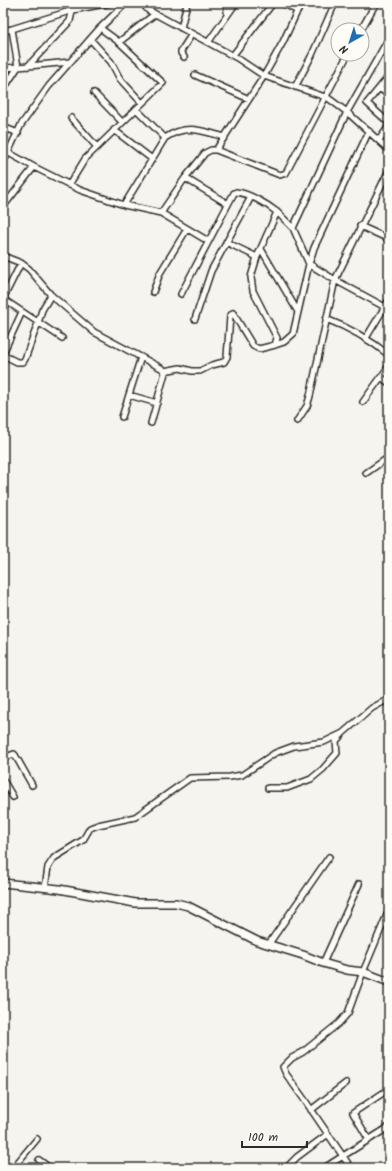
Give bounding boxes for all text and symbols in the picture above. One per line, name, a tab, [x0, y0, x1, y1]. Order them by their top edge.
north arrow	[330, 22, 370, 62]
text: N	[336, 40, 353, 58]
scale bar	[242, 1123, 307, 1149]
text: 100 m	[248, 1128, 279, 1147]

